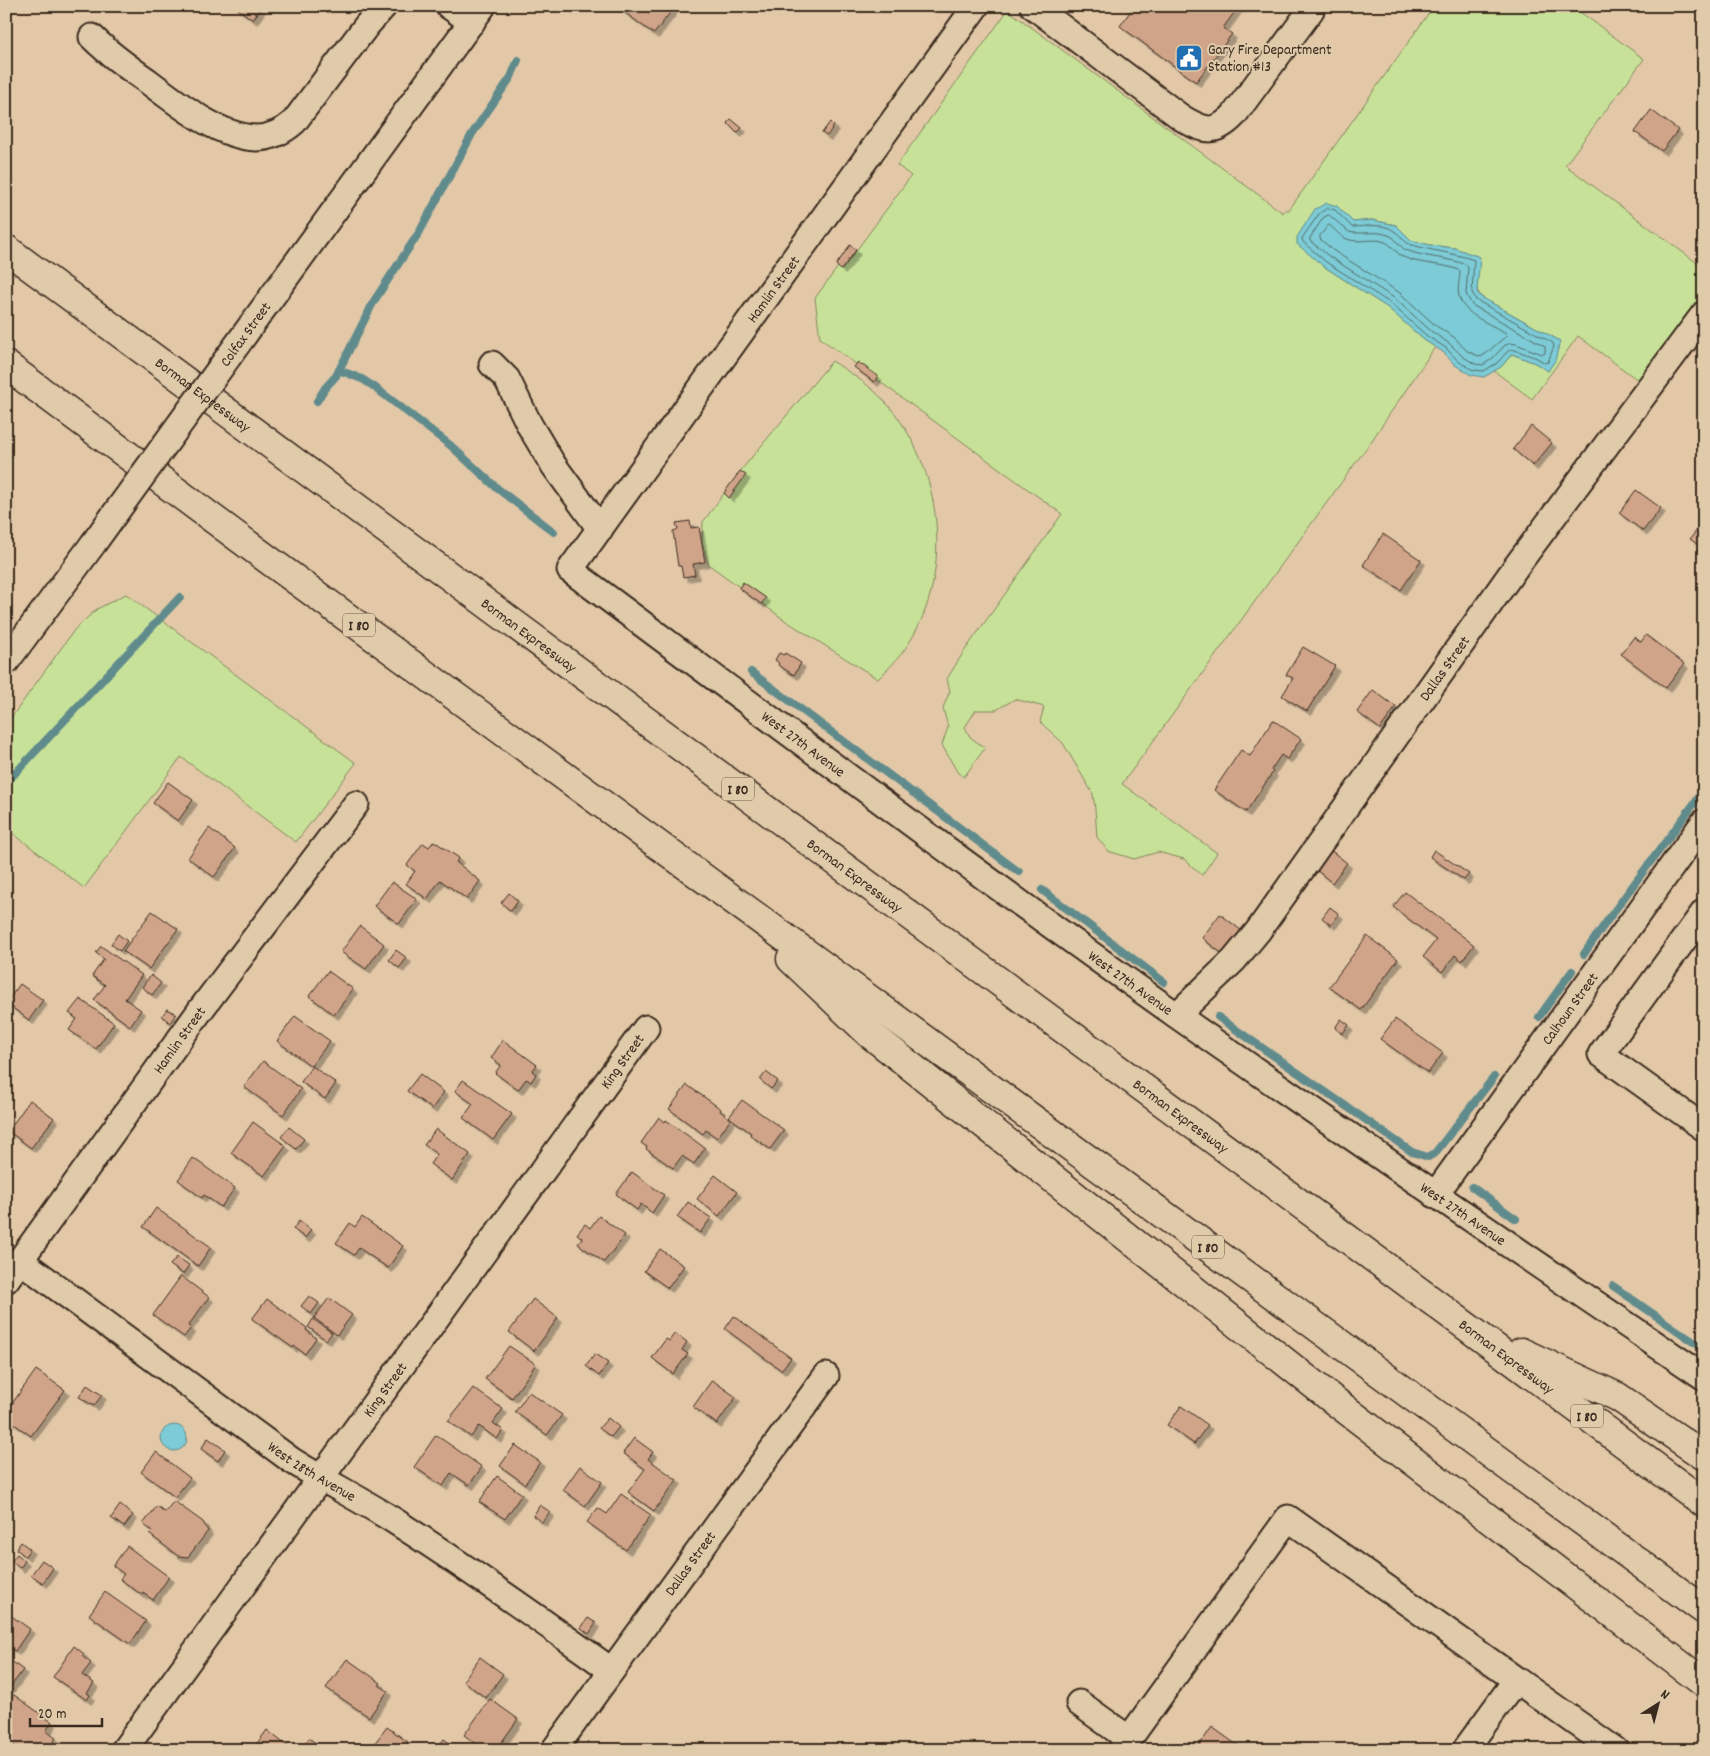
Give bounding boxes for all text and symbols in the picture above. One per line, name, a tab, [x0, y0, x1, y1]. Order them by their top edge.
place label: Gary Fire Department Station #13	[1208, 40, 1332, 79]
public building icon: Gary Fire Department Station #13	[1174, 43, 1204, 73]
street label: Hamlin Street	[743, 252, 807, 328]
street label: Colfax Street	[216, 298, 278, 372]
street label: Borman Expressway	[150, 353, 255, 439]
street label: Borman Expressway	[475, 594, 581, 680]
road number: I 80	[343, 614, 375, 636]
street label: Dallas Street	[1415, 632, 1477, 706]
street label: West 27th Avenue	[756, 707, 849, 784]
road number: I 80	[722, 778, 754, 801]
street label: Borman Expressway	[801, 834, 907, 920]
street label: West 27th Avenue	[1082, 946, 1177, 1022]
street label: Calhoun Street	[1537, 968, 1605, 1051]
street label: Hamlin Street	[149, 1002, 213, 1079]
street label: King Street	[596, 1030, 651, 1094]
street label: Borman Expressway	[1127, 1075, 1233, 1161]
street label: West 27th Avenue	[1415, 1178, 1510, 1253]
road number: I 80	[1192, 1236, 1224, 1258]
street label: Borman Expressway	[1453, 1315, 1559, 1401]
street label: King Street	[359, 1358, 414, 1423]
road number: I 80	[1571, 1404, 1603, 1428]
street label: West 28th Avenue	[262, 1437, 359, 1509]
street label: Dallas Street	[660, 1527, 723, 1601]
north arrow	[1632, 1678, 1682, 1728]
text: N	[1656, 1685, 1673, 1705]
scale bar	[30, 1696, 102, 1728]
text: 20 m	[38, 1704, 66, 1726]

